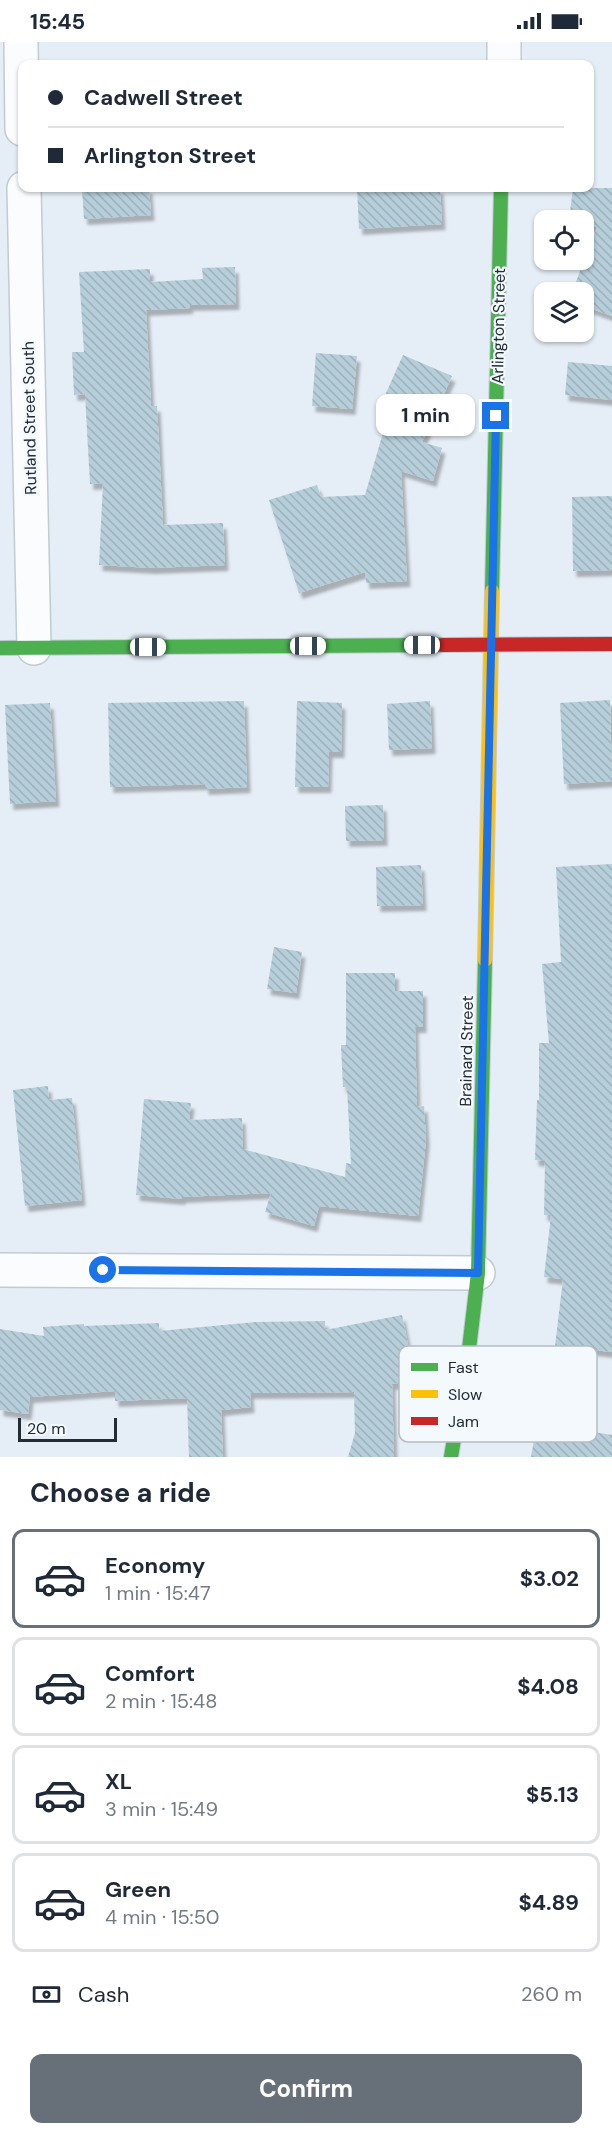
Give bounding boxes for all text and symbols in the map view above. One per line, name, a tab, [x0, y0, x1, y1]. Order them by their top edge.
text: 15:45	[30, 7, 85, 36]
text: Cadwell Street	[84, 83, 243, 112]
text: Arlington Street	[84, 141, 256, 170]
map controls	[534, 210, 594, 342]
button: locate	[534, 210, 594, 270]
street label: Arlington Street	[487, 268, 510, 384]
button: layers	[534, 282, 594, 342]
street label: Rutland Street South	[18, 341, 41, 495]
callout: 1 min	[376, 395, 475, 437]
text: 1 min	[401, 402, 450, 428]
route end	[482, 402, 509, 429]
car	[404, 636, 440, 654]
car	[290, 637, 326, 655]
car	[130, 638, 166, 656]
street label: Brainard Street	[455, 995, 478, 1107]
route start	[89, 1256, 116, 1283]
legend	[399, 1346, 597, 1442]
text: Fast	[448, 1357, 479, 1378]
text: Slow	[448, 1384, 482, 1405]
text: Jam	[448, 1411, 479, 1432]
scale bar	[18, 1415, 117, 1442]
text: 20 m	[27, 1418, 66, 1439]
text: Choose a ride	[30, 1475, 211, 1510]
text: Economy	[105, 1551, 205, 1580]
icon: car	[33, 1552, 87, 1606]
text: $3.02	[520, 1564, 579, 1593]
text: 1 min · 15:47	[105, 1580, 211, 1606]
text: Comfort	[105, 1659, 195, 1688]
icon: car	[33, 1660, 87, 1714]
text: $4.08	[517, 1672, 579, 1701]
text: 2 min · 15:48	[105, 1688, 217, 1714]
text: XL	[105, 1767, 132, 1796]
icon: car	[33, 1768, 87, 1822]
text: $5.13	[526, 1780, 579, 1809]
text: 3 min · 15:49	[105, 1796, 218, 1822]
text: Green	[105, 1875, 171, 1904]
icon: car	[33, 1876, 87, 1930]
text: $4.89	[518, 1888, 579, 1917]
text: 4 min · 15:50	[105, 1904, 220, 1930]
icon: cash	[30, 1978, 63, 2011]
text: Cash	[78, 1980, 129, 2009]
text: 260 m	[521, 1981, 582, 2007]
button: Confirm	[30, 2054, 582, 2123]

